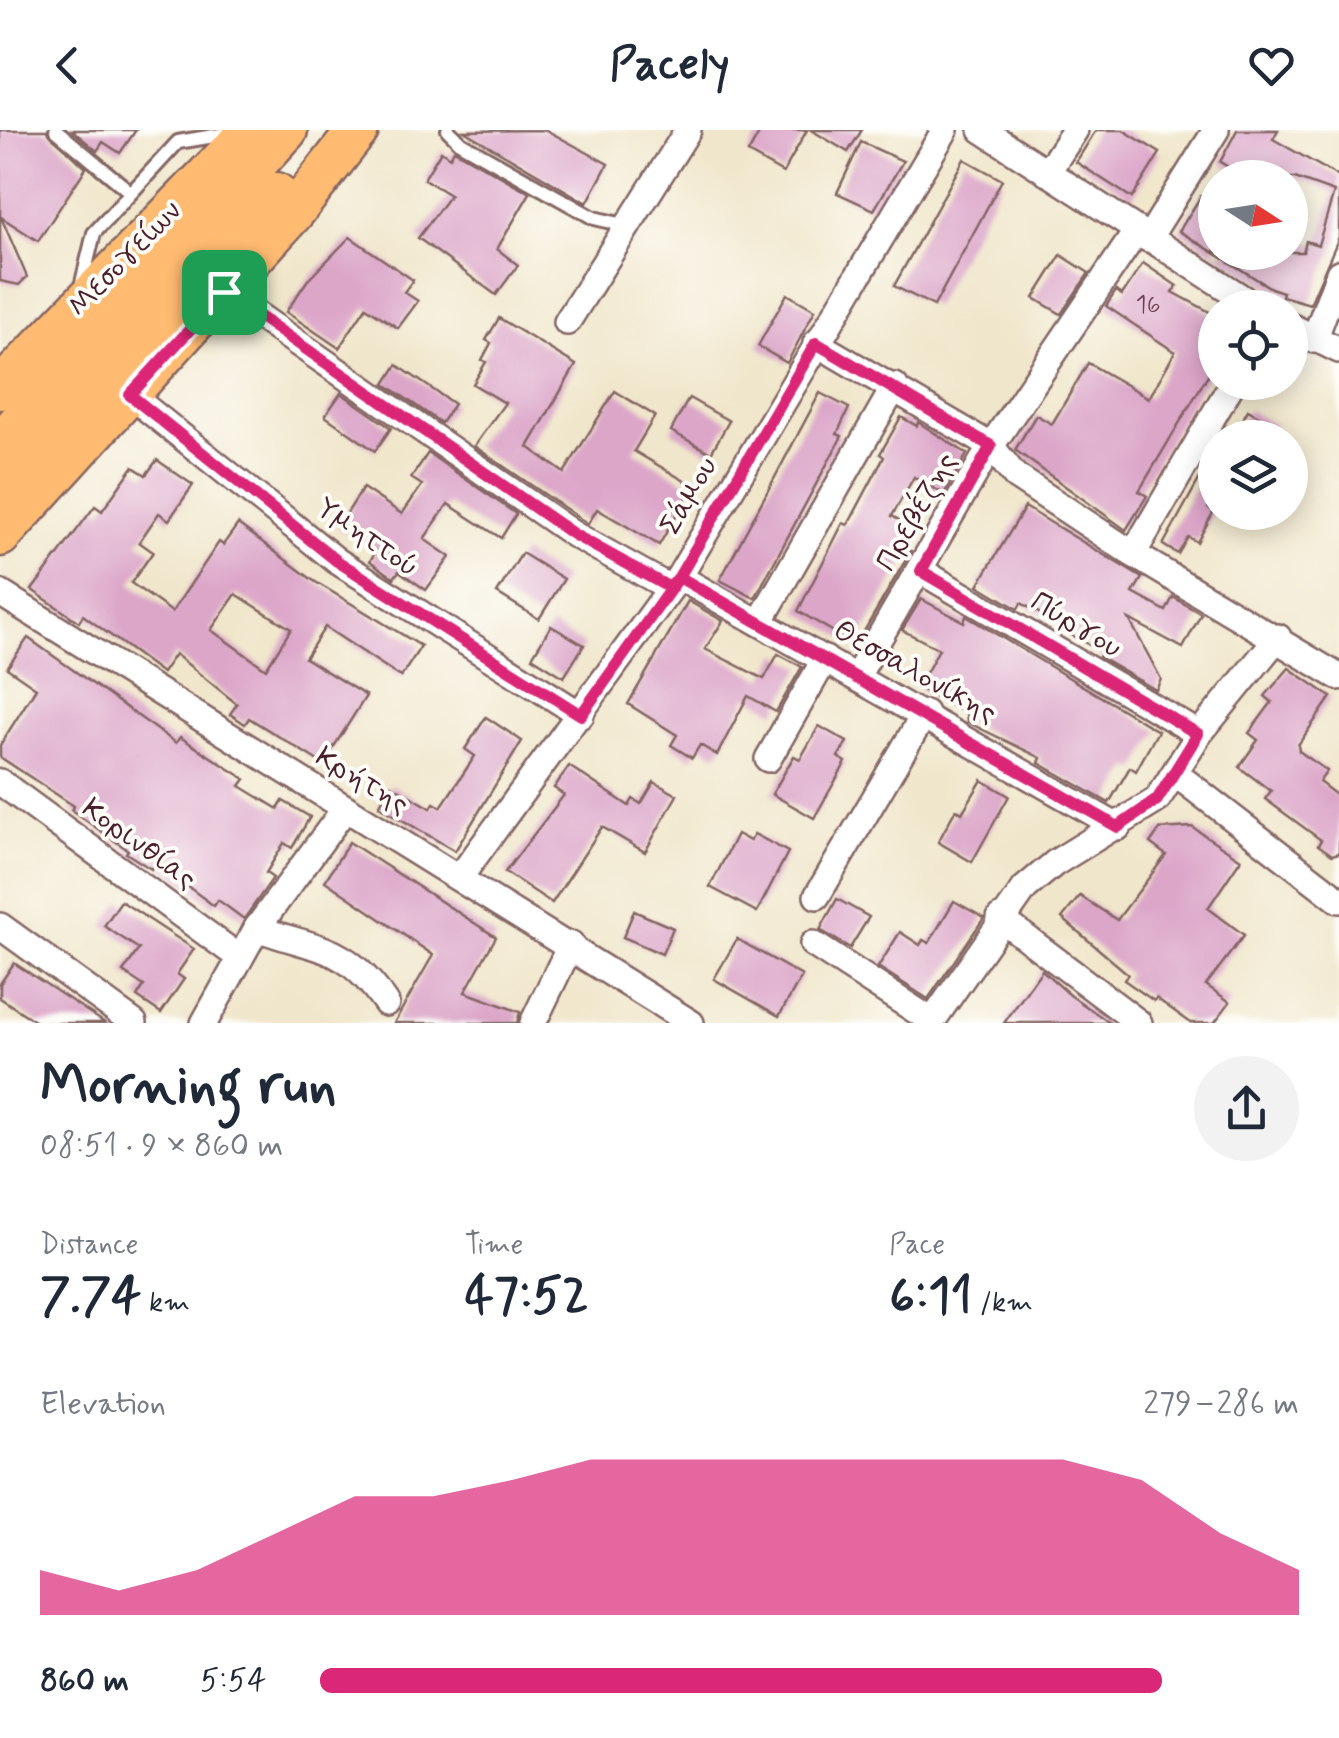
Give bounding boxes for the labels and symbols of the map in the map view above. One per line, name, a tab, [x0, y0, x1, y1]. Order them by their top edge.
north arrow	[1198, 160, 1308, 270]
street label: Μεσογείων	[60, 192, 190, 326]
pin	[182, 250, 267, 335]
house number: 16	[1135, 289, 1161, 322]
street label: Πρεβέζης	[867, 446, 967, 578]
street label: Σάμου	[651, 450, 727, 542]
street label: Υμηττού	[308, 489, 426, 587]
street label: Πύργου	[1023, 583, 1129, 667]
street label: Θεσσαλονίκης	[826, 611, 1004, 733]
street label: Κρήτης	[308, 738, 416, 824]
street label: Κορινθίας	[74, 789, 204, 899]

